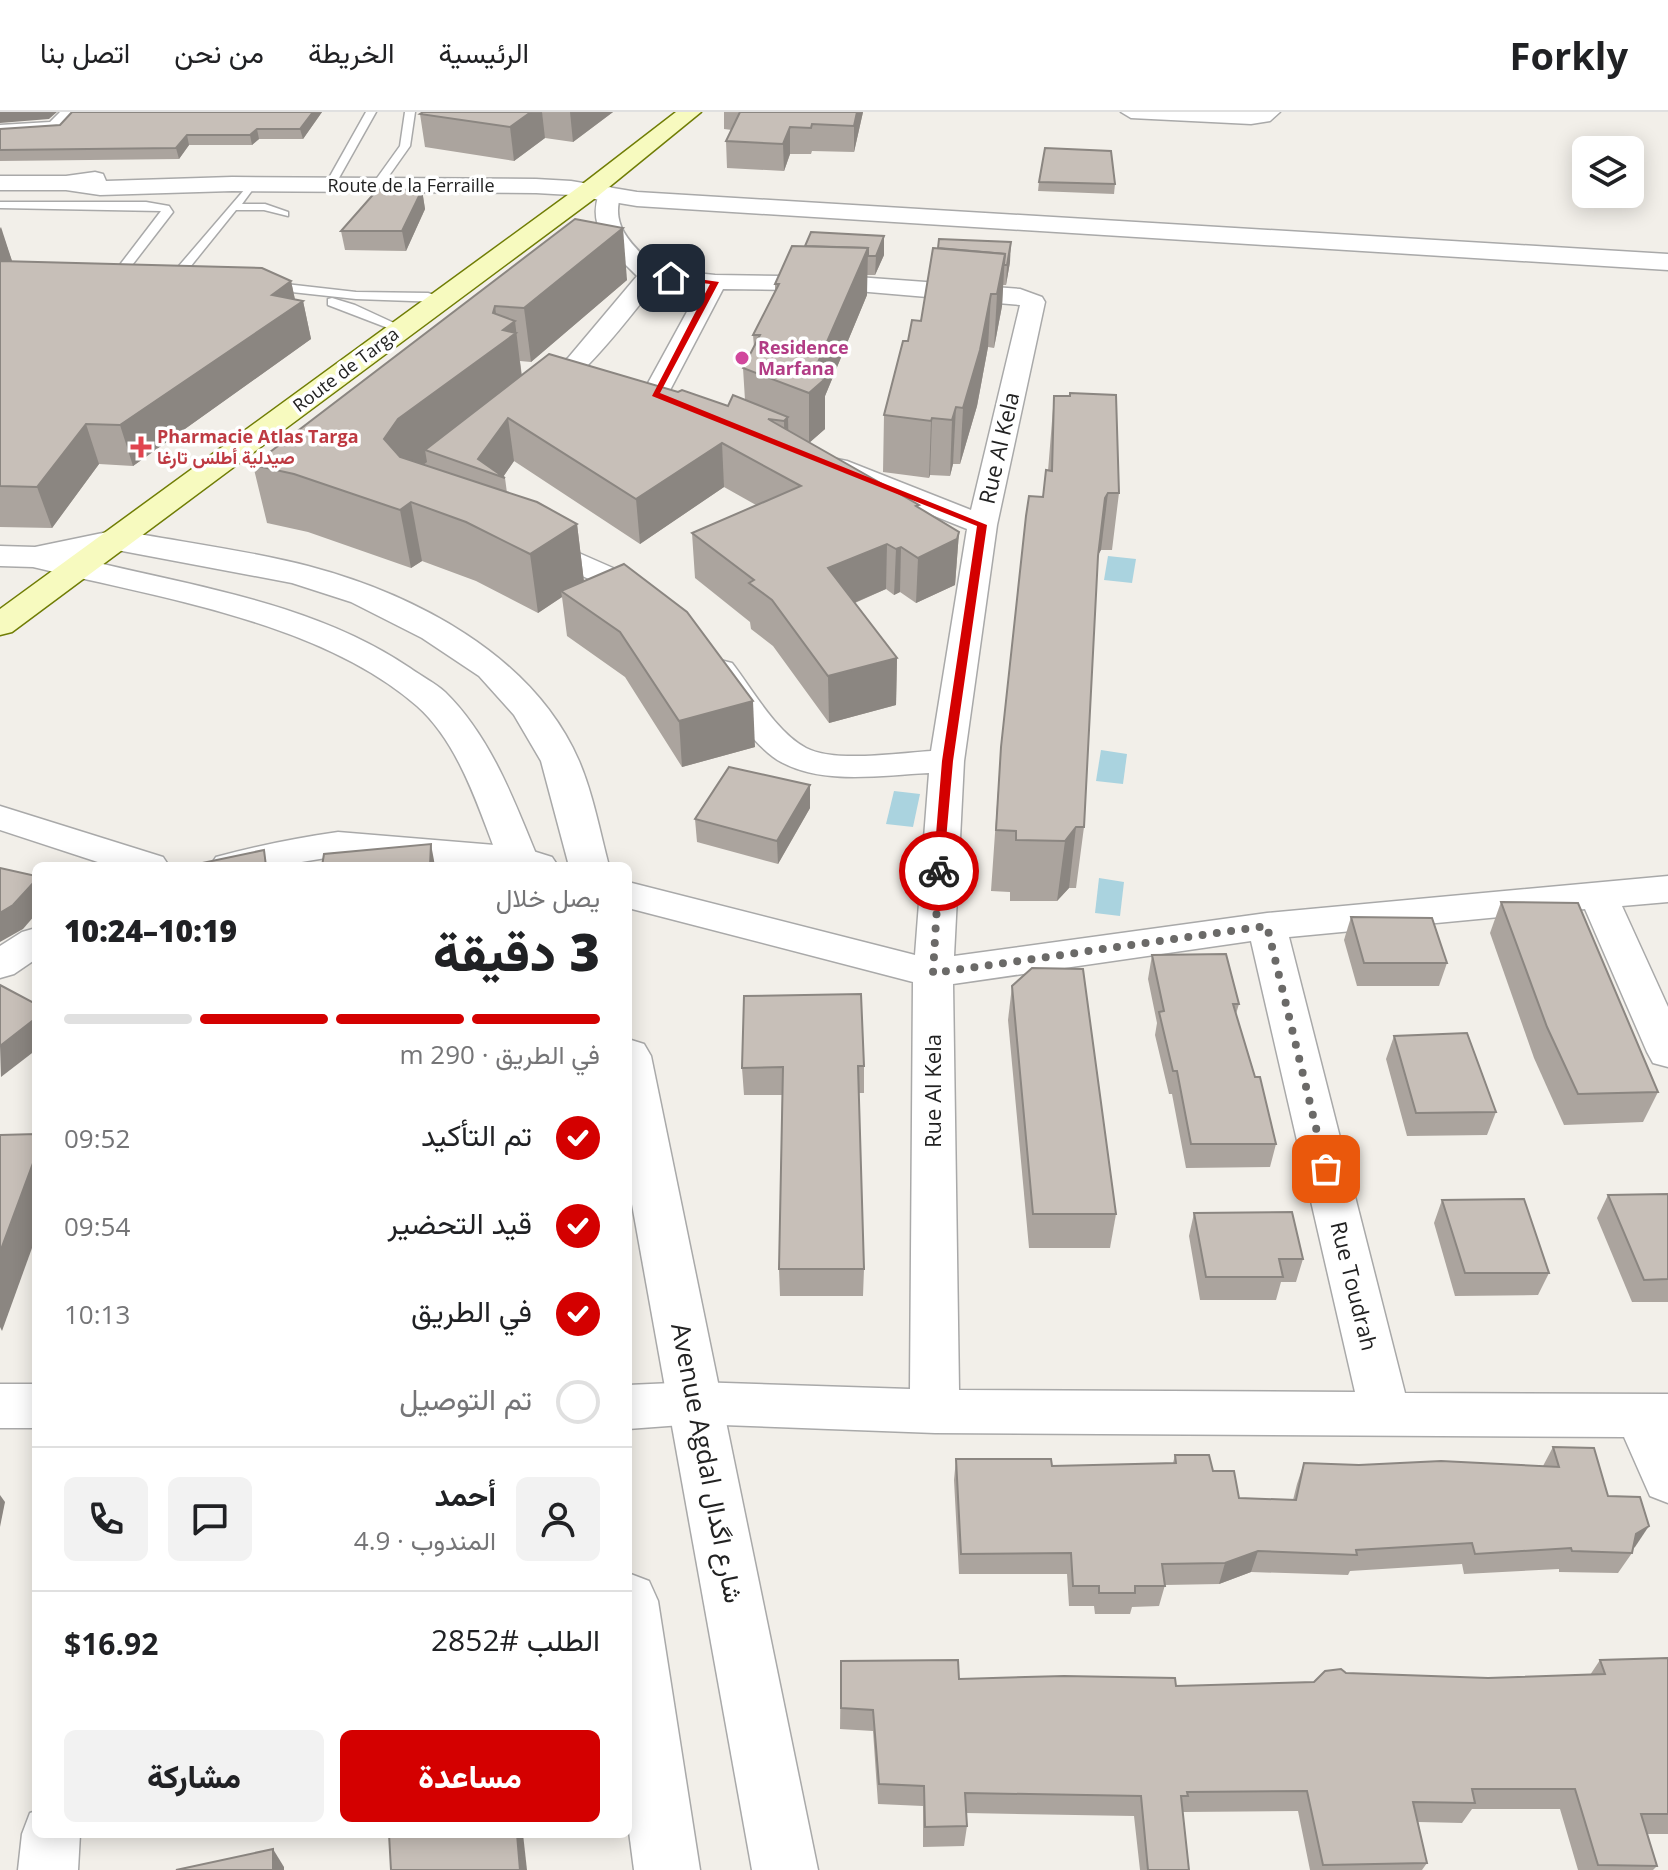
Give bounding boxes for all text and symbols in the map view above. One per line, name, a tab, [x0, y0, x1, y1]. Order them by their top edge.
text: Forkly	[1510, 29, 1628, 81]
text: اتصل بنا	[40, 33, 130, 71]
text: من نحن	[174, 33, 264, 71]
text: الخريطة	[308, 33, 395, 71]
text: الرئيسية	[439, 33, 529, 71]
map controls	[1572, 136, 1644, 208]
button: layers	[1572, 136, 1644, 208]
street label: Route de la Ferraille	[327, 173, 495, 197]
pin	[637, 244, 705, 312]
icon: home	[649, 256, 693, 300]
street label: Route de Targa	[287, 321, 403, 417]
place label: Residence Marfana	[758, 335, 849, 380]
marker: Residence Marfana	[733, 349, 751, 367]
street label: Rue Al Kela	[971, 389, 1025, 507]
place label: Pharmacie Atlas Targa صيدلية أطلس تارغا	[157, 424, 359, 469]
marker: Pharmacie Atlas Targa صيدلية أطلس تارغا	[132, 438, 150, 456]
courier	[899, 831, 979, 911]
icon: bike	[917, 849, 961, 893]
text: يصل خلال	[496, 879, 600, 915]
text: 10:19–10:24	[64, 910, 237, 951]
text: 3 دقيقة	[433, 915, 600, 986]
street label: Rue Al Kela	[917, 1034, 947, 1148]
text: في الطريق · 290 m	[399, 1036, 600, 1072]
text: تم التأكيد	[421, 1114, 532, 1155]
icon: check	[556, 1116, 600, 1160]
text: 09:52	[64, 1120, 130, 1156]
pin	[1292, 1135, 1360, 1203]
icon: bag	[1304, 1147, 1348, 1191]
text: قيد التحضير	[388, 1202, 532, 1243]
icon: check	[556, 1204, 600, 1248]
text: 09:54	[64, 1208, 130, 1244]
street label: Rue Toudrah	[1324, 1218, 1386, 1354]
text: في الطريق	[411, 1290, 532, 1331]
icon: check	[556, 1292, 600, 1336]
text: 10:13	[64, 1296, 130, 1332]
street label: Avenue Agdal شارع اگدال	[662, 1320, 753, 1606]
text: تم التوصيل	[399, 1378, 532, 1419]
text: أحمد	[434, 1474, 496, 1515]
button: phone	[64, 1477, 148, 1561]
button: chat	[168, 1477, 252, 1561]
button: person	[516, 1477, 600, 1561]
text: المندوب · 4.9	[354, 1522, 496, 1558]
text: الطلب #2852	[431, 1619, 600, 1660]
text: $16.92	[64, 1623, 158, 1664]
button: مشاركة	[64, 1730, 324, 1822]
button: مساعدة	[340, 1730, 600, 1822]

